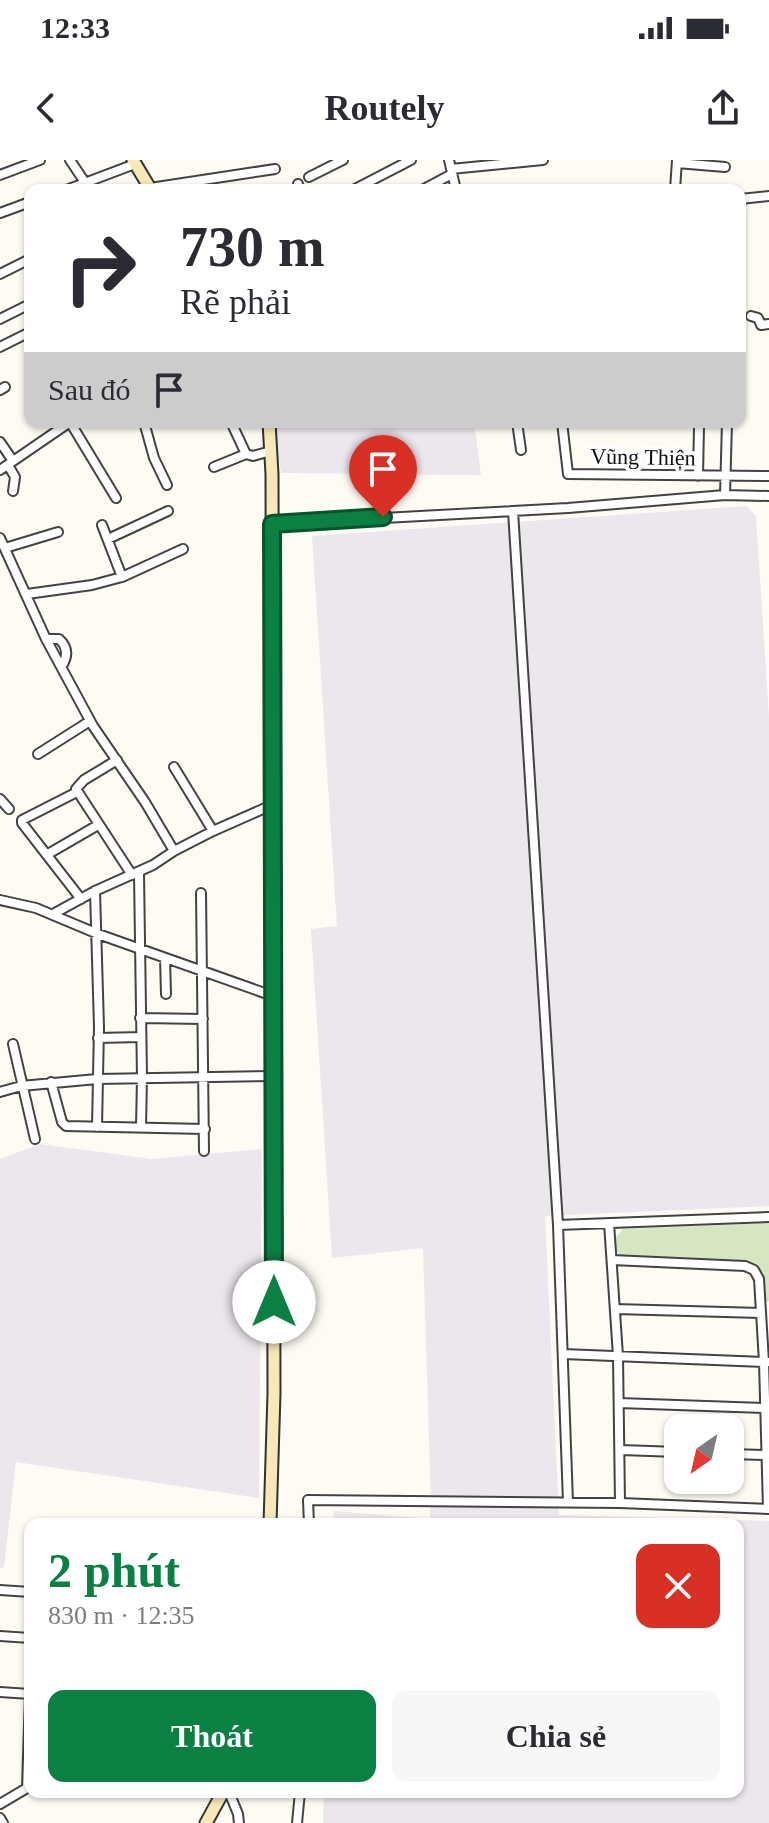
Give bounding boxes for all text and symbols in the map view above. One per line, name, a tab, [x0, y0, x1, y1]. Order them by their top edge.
text: 12:33	[40, 11, 110, 44]
icon: back	[24, 86, 68, 130]
icon: share	[701, 86, 745, 130]
text: Routely	[325, 88, 445, 128]
icon: right	[48, 216, 152, 320]
text: 730 m	[180, 216, 325, 278]
text: Rẽ phải	[180, 282, 291, 322]
icon: arrive	[147, 368, 191, 412]
text: Sau đó	[48, 373, 131, 406]
pin	[349, 435, 417, 517]
street label: Vũng Thiện	[590, 444, 696, 470]
icon: arrive	[361, 447, 405, 491]
position arrow	[232, 1260, 316, 1344]
north arrow	[664, 1414, 744, 1494]
map controls	[664, 1414, 744, 1494]
text: 2 phút	[48, 1544, 180, 1597]
button: close	[636, 1544, 720, 1628]
text: 830 m · 12:35	[48, 1601, 195, 1630]
button: Thoát	[48, 1690, 376, 1782]
button: Chia sẻ	[392, 1690, 720, 1782]

